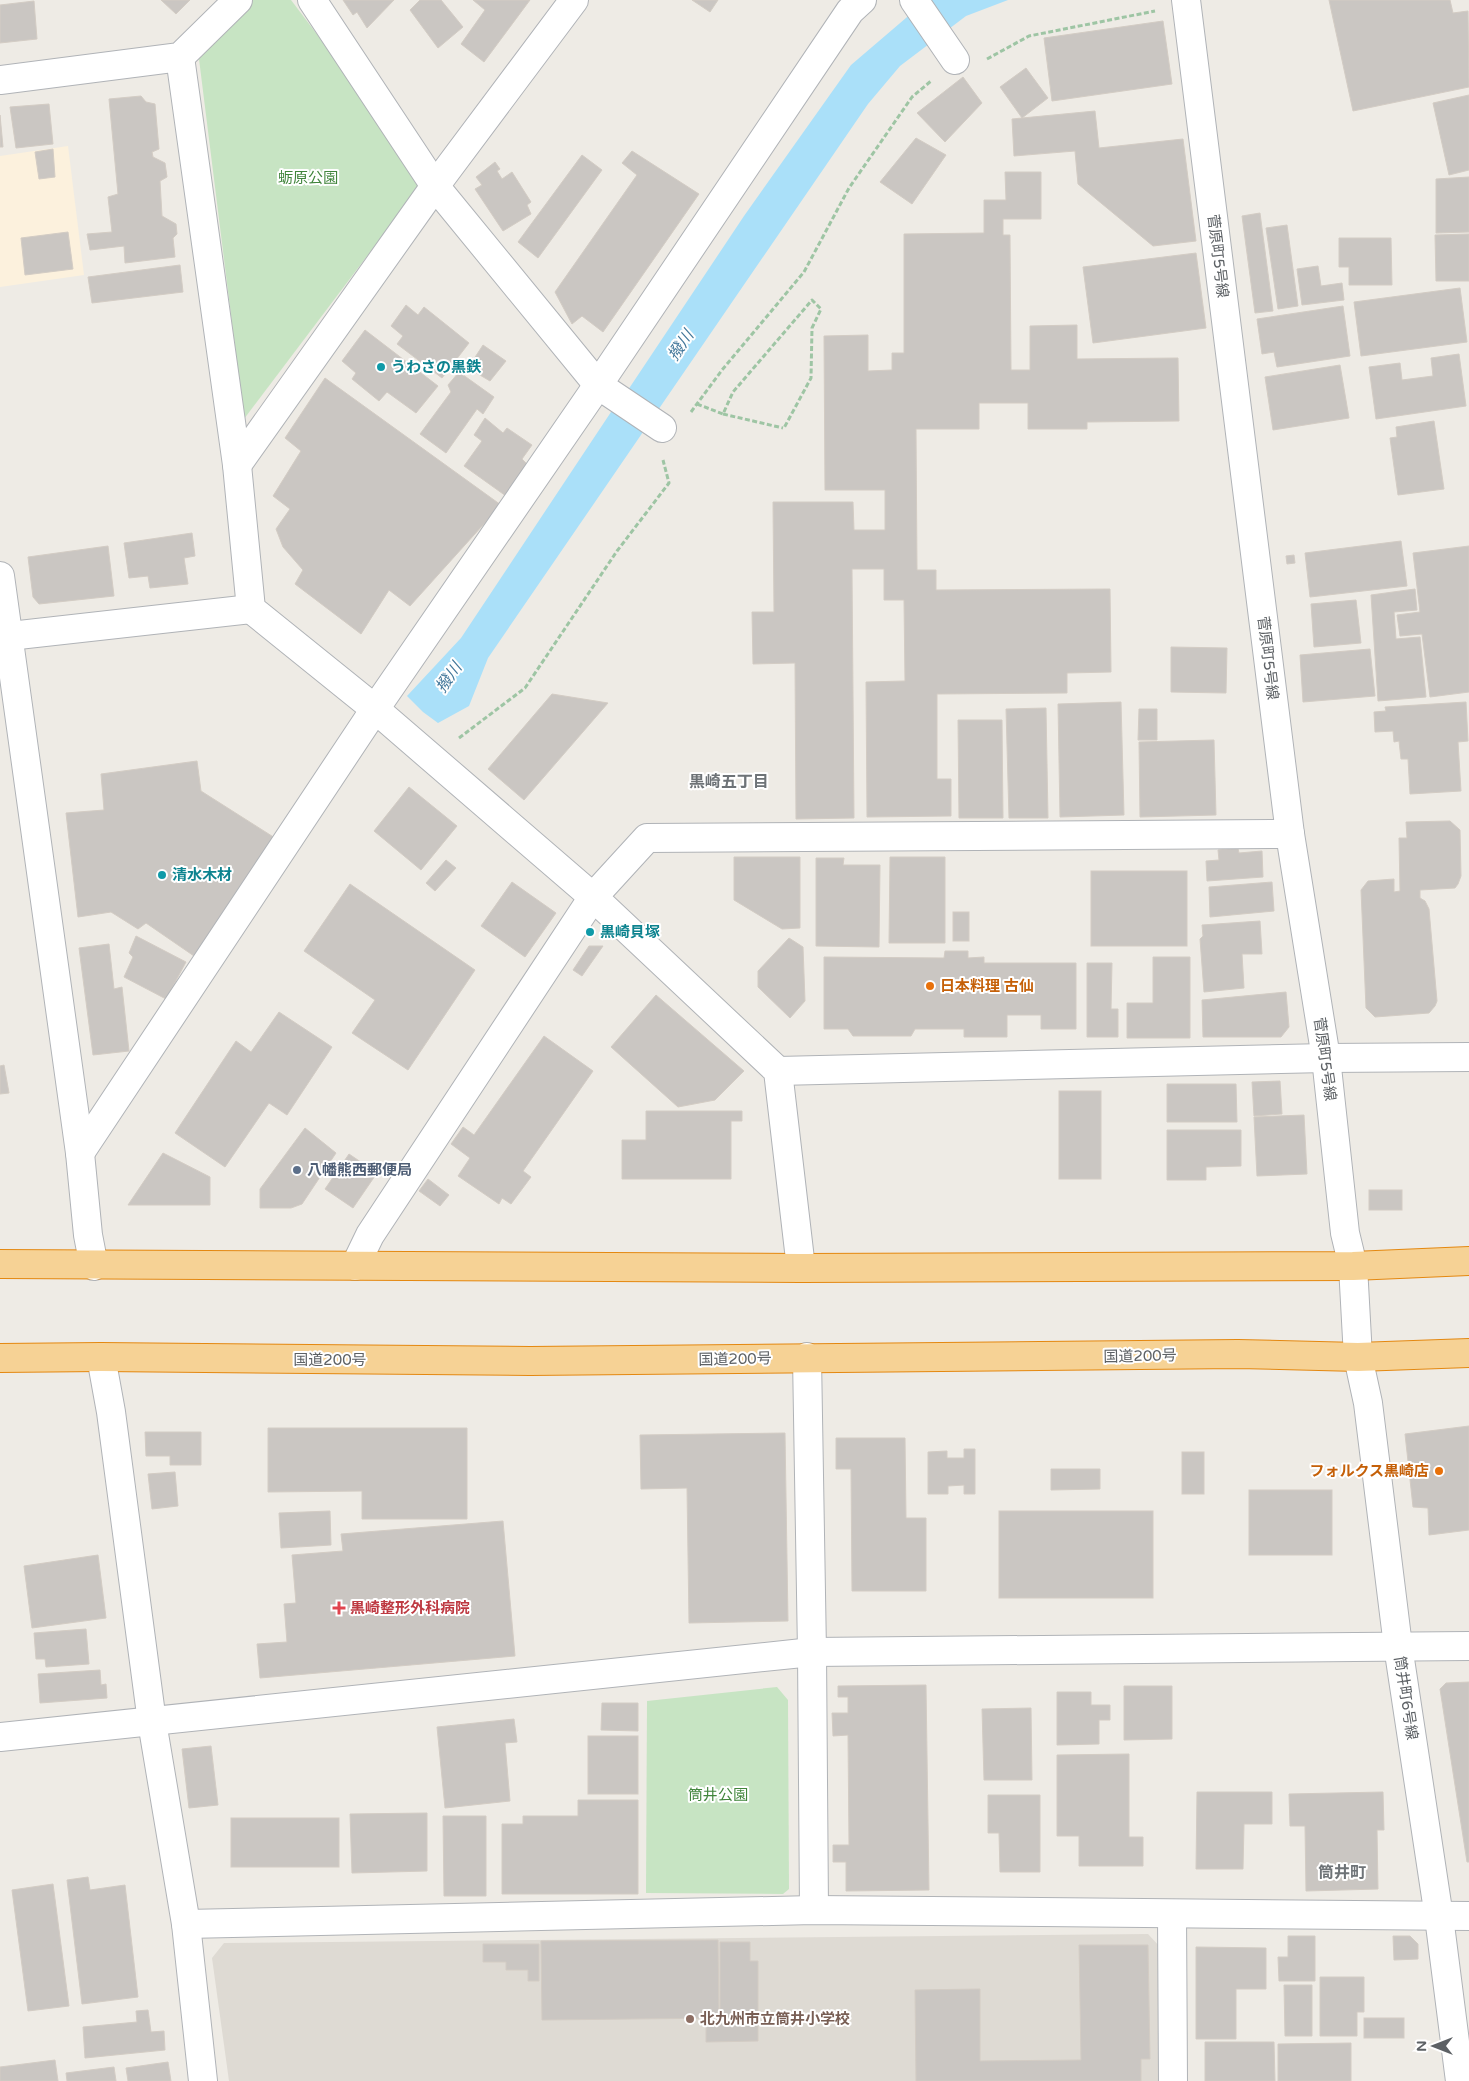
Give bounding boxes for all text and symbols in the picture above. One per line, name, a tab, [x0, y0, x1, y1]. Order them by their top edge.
park label: 蛎原公園	[278, 169, 338, 187]
street label: 菅原町5号線	[1204, 213, 1232, 299]
water label: 撥川	[664, 325, 699, 364]
place label: うわさの黒鉄	[391, 358, 482, 376]
marker: うわさの黒鉄	[375, 361, 387, 373]
street label: 菅原町5号線	[1254, 615, 1282, 701]
water label: 撥川	[431, 657, 467, 696]
district label: 黒崎五丁目	[689, 772, 769, 792]
place label: 清水木材	[172, 866, 232, 884]
marker: 清水木材	[156, 869, 168, 881]
place label: 黒崎貝塚	[600, 923, 660, 941]
marker: 黒崎貝塚	[584, 926, 596, 938]
place label: 日本料理 古仙	[940, 977, 1034, 995]
marker: 日本料理 古仙	[924, 980, 936, 992]
street label: 菅原町5号線	[1310, 1016, 1340, 1102]
place label: 八幡熊西郵便局	[307, 1161, 412, 1179]
marker: 八幡熊西郵便局	[291, 1164, 303, 1176]
street label: 国道200号	[1103, 1346, 1177, 1366]
street label: 国道200号	[698, 1349, 772, 1369]
street label: 国道200号	[293, 1351, 367, 1369]
place label: フォルクス黒崎店	[1309, 1462, 1429, 1480]
marker: フォルクス黒崎店	[1433, 1465, 1445, 1477]
place label: 黒崎整形外科病院	[350, 1599, 470, 1617]
marker: 黒崎整形外科病院	[332, 1601, 346, 1615]
street label: 筒井町6号線	[1391, 1655, 1421, 1741]
park label: 筒井公園	[688, 1786, 748, 1804]
district label: 筒井町	[1318, 1863, 1366, 1883]
place label: 北九州市立筒井小学校	[700, 2010, 850, 2028]
marker: 北九州市立筒井小学校	[684, 2013, 696, 2025]
north arrow	[1409, 2021, 1459, 2071]
text: N	[1413, 2040, 1430, 2052]

